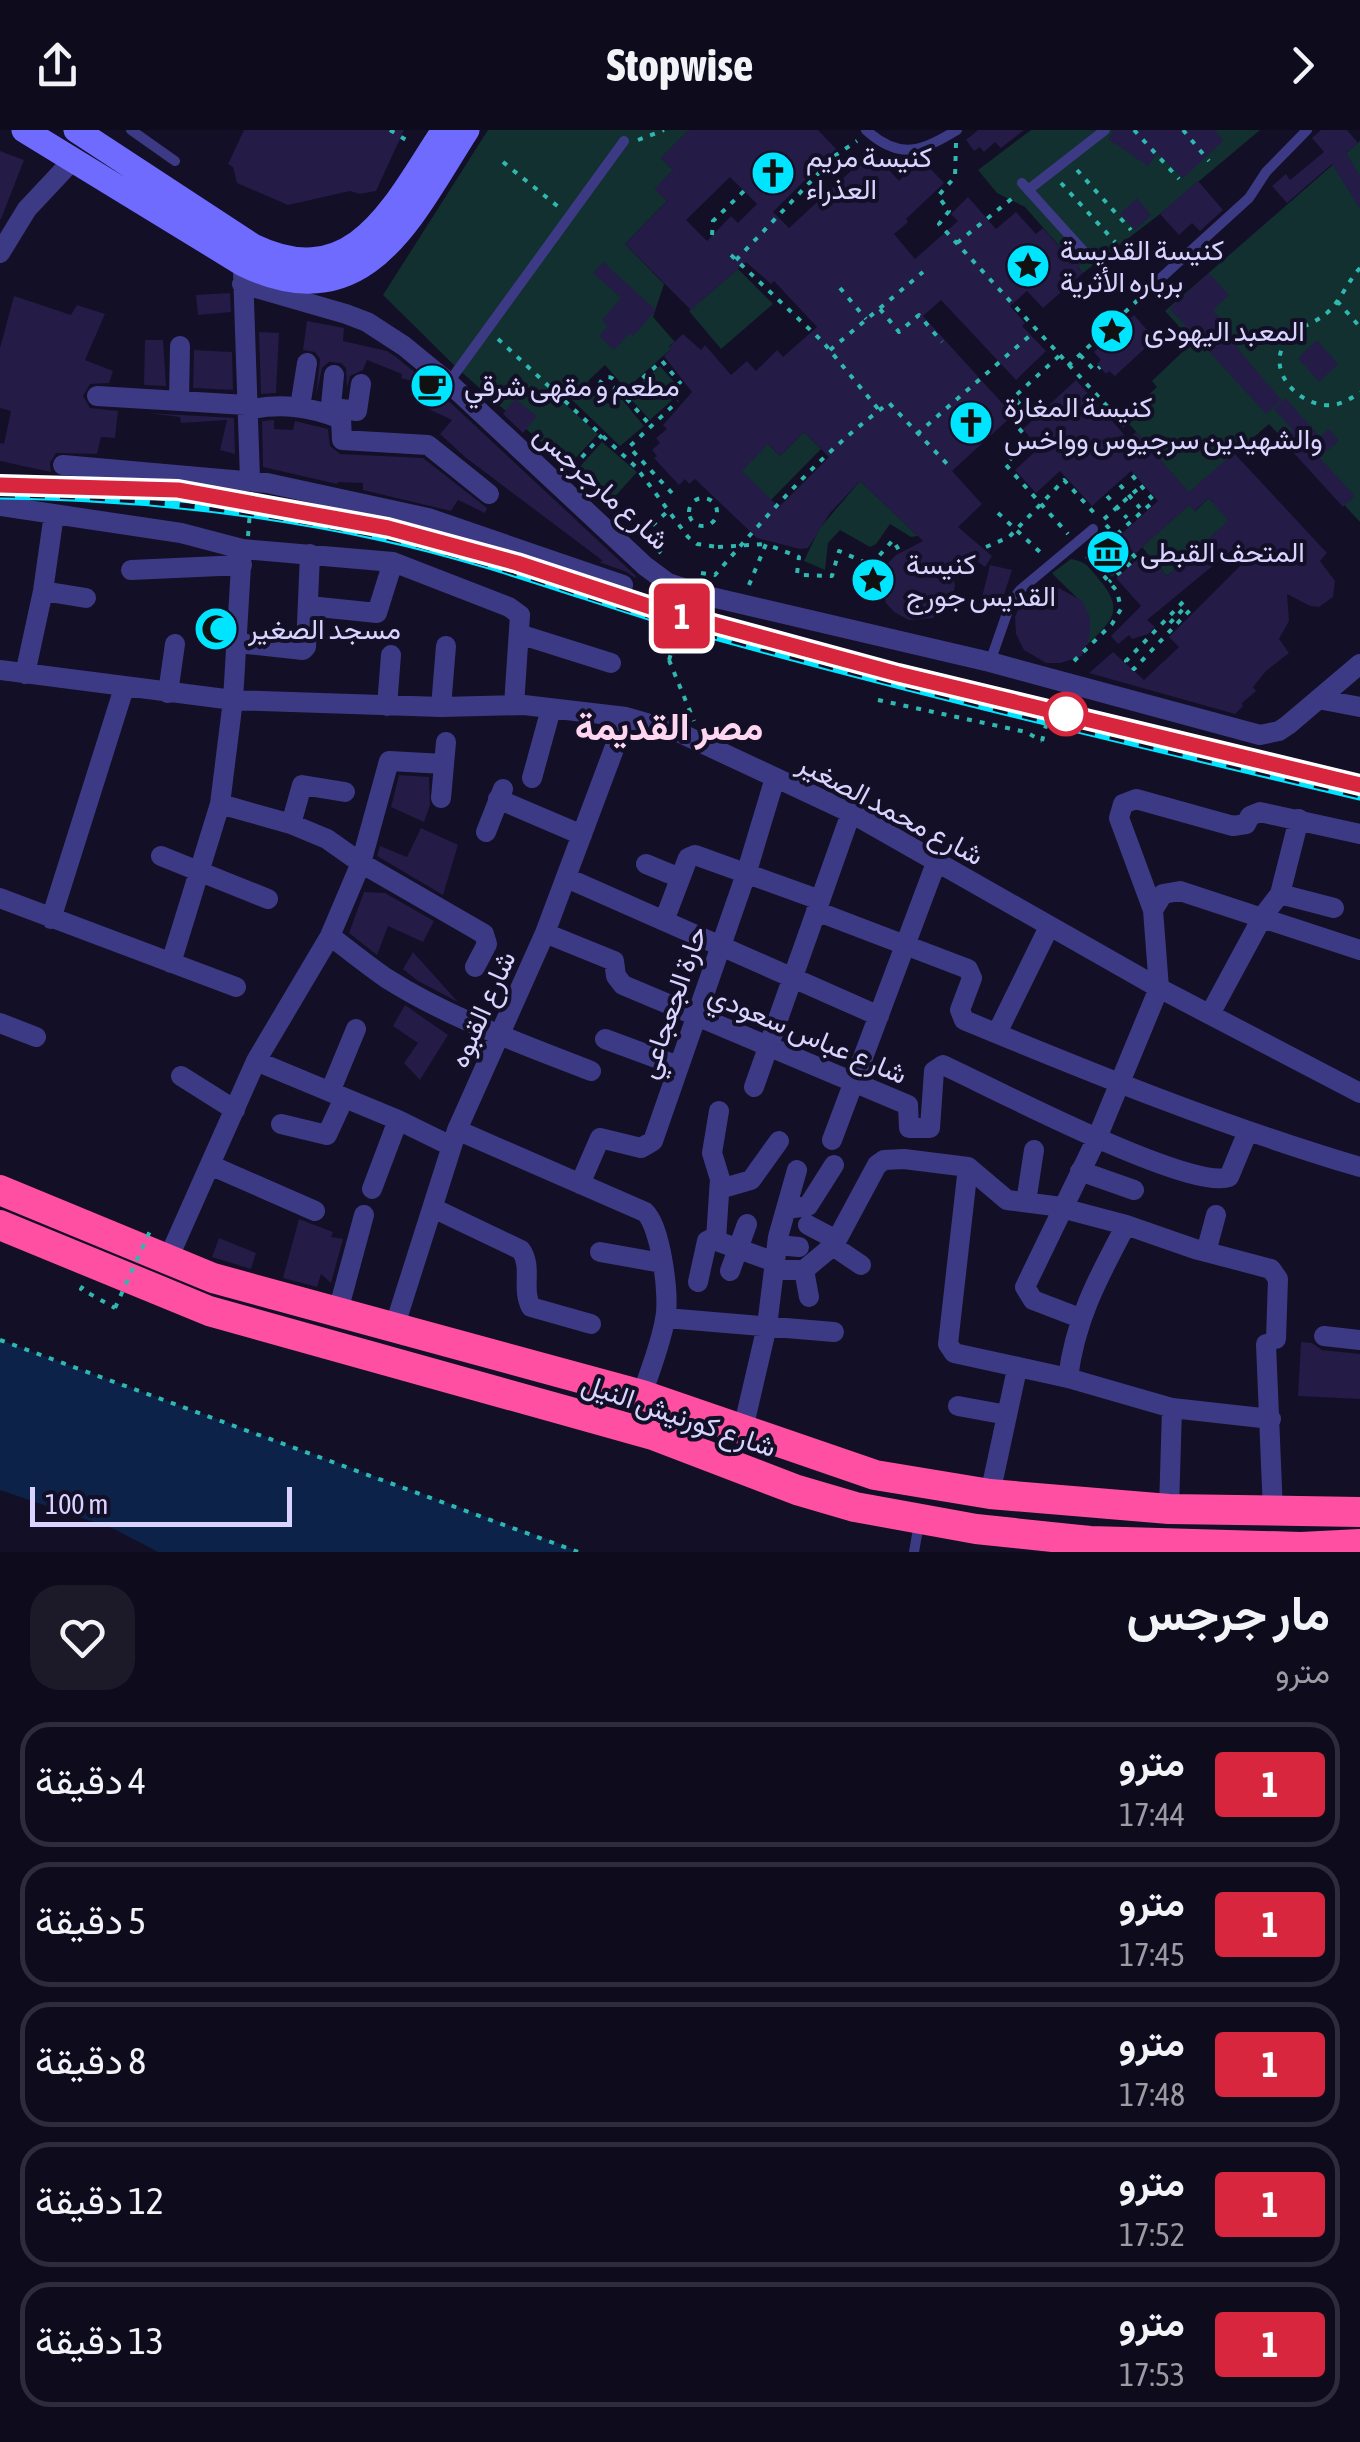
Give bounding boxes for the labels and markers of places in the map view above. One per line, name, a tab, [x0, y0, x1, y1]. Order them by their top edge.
place label: كنيسة مريم العذراء	[806, 141, 932, 207]
church icon: كنيسة مريم العذراء	[750, 150, 796, 196]
place label: كنيسة القديسة برباره الأثرية	[1060, 234, 1224, 300]
place icon: كنيسة القديسة برباره الأثرية	[1005, 243, 1051, 289]
place icon: المعبد اليهودى	[1089, 308, 1135, 354]
place label: المعبد اليهودى	[1144, 315, 1305, 349]
cafe icon: مطعم و مقهى شرقي	[409, 363, 455, 409]
place label: مطعم و مقهى شرقي	[464, 370, 680, 409]
place label: كنيسة المغارة والشهيدين سرجيوس وواخس	[1004, 391, 1323, 457]
church icon: كنيسة المغارة والشهيدين سرجيوس وواخس	[948, 400, 994, 446]
museum icon: المتحف القبطى	[1085, 529, 1131, 575]
place label: المتحف القبطى	[1140, 536, 1305, 569]
place label: كنيسة القديس جورج	[906, 548, 1056, 615]
place icon: كنيسة القديس جورج	[850, 557, 896, 603]
mosque icon: مسجد الصغير	[193, 606, 239, 652]
place label: مسجد الصغير	[247, 613, 401, 647]
unlabelled marker	[1045, 693, 1087, 735]

